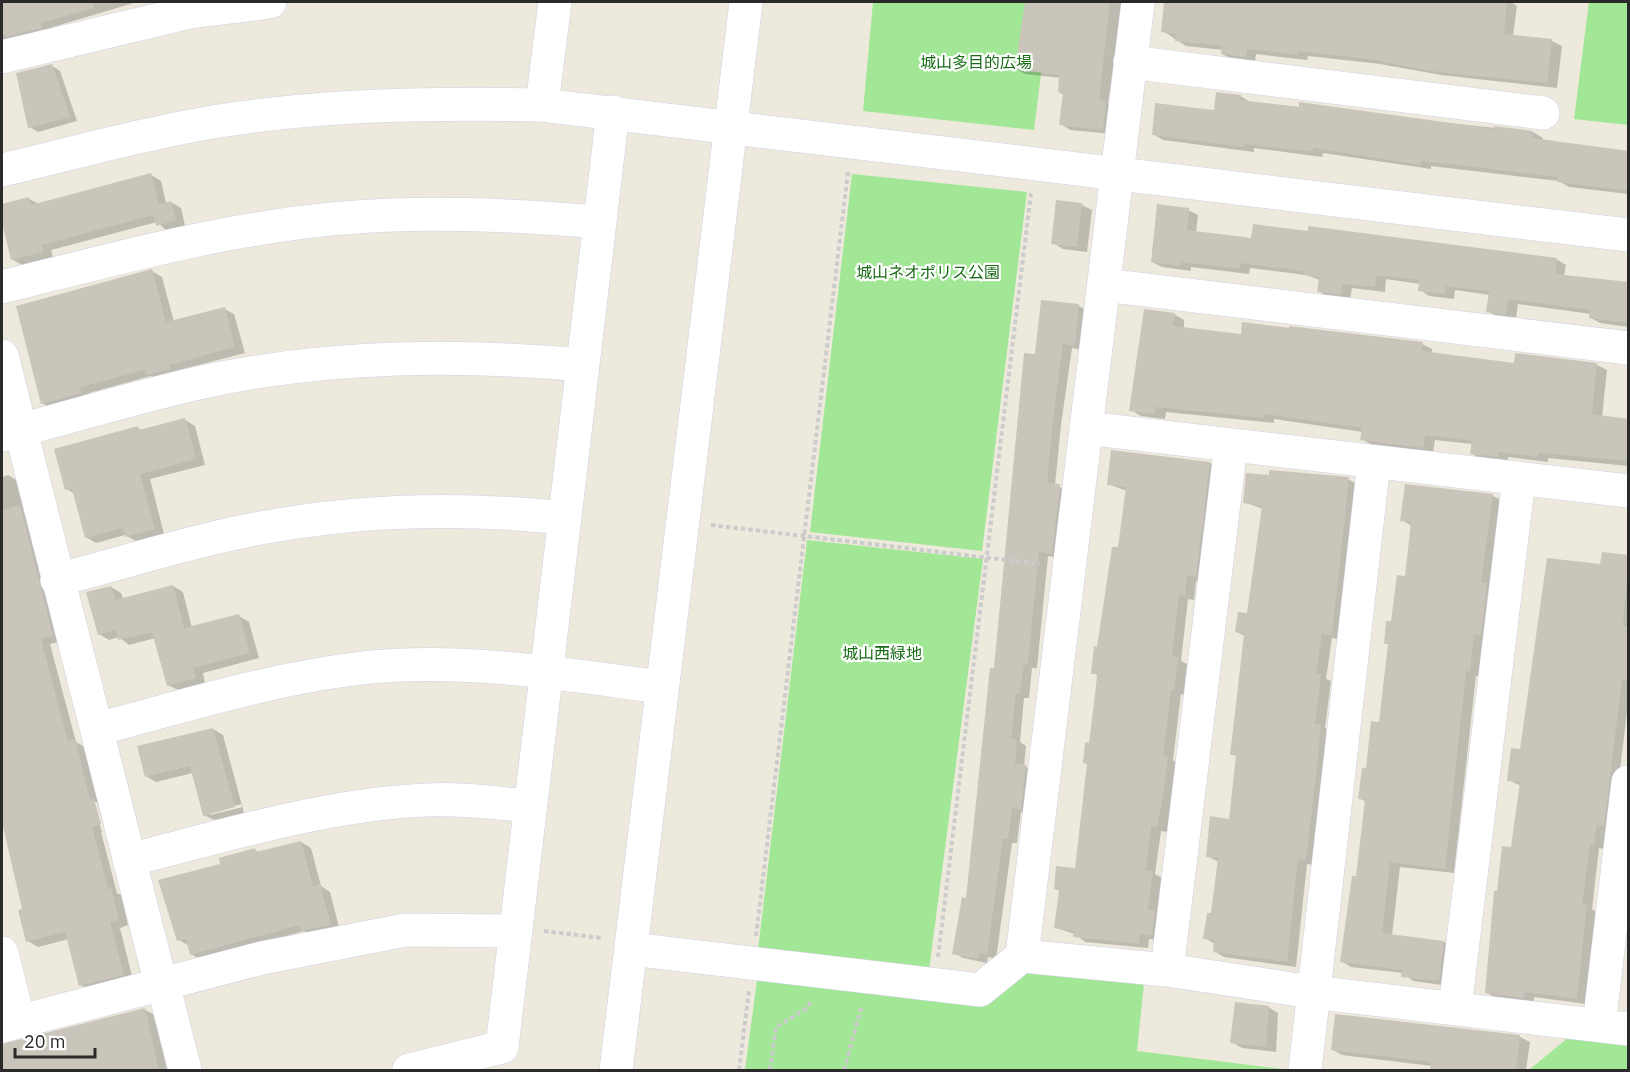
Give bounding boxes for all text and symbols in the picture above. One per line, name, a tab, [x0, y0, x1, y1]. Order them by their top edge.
park label: 城山多目的広場	[920, 52, 1032, 72]
park label: 城山ネオポリス公園	[856, 262, 1000, 282]
park label: 城山西緑地	[842, 643, 922, 663]
scale bar	[15, 1021, 94, 1059]
text: 20 m	[24, 1030, 66, 1053]

